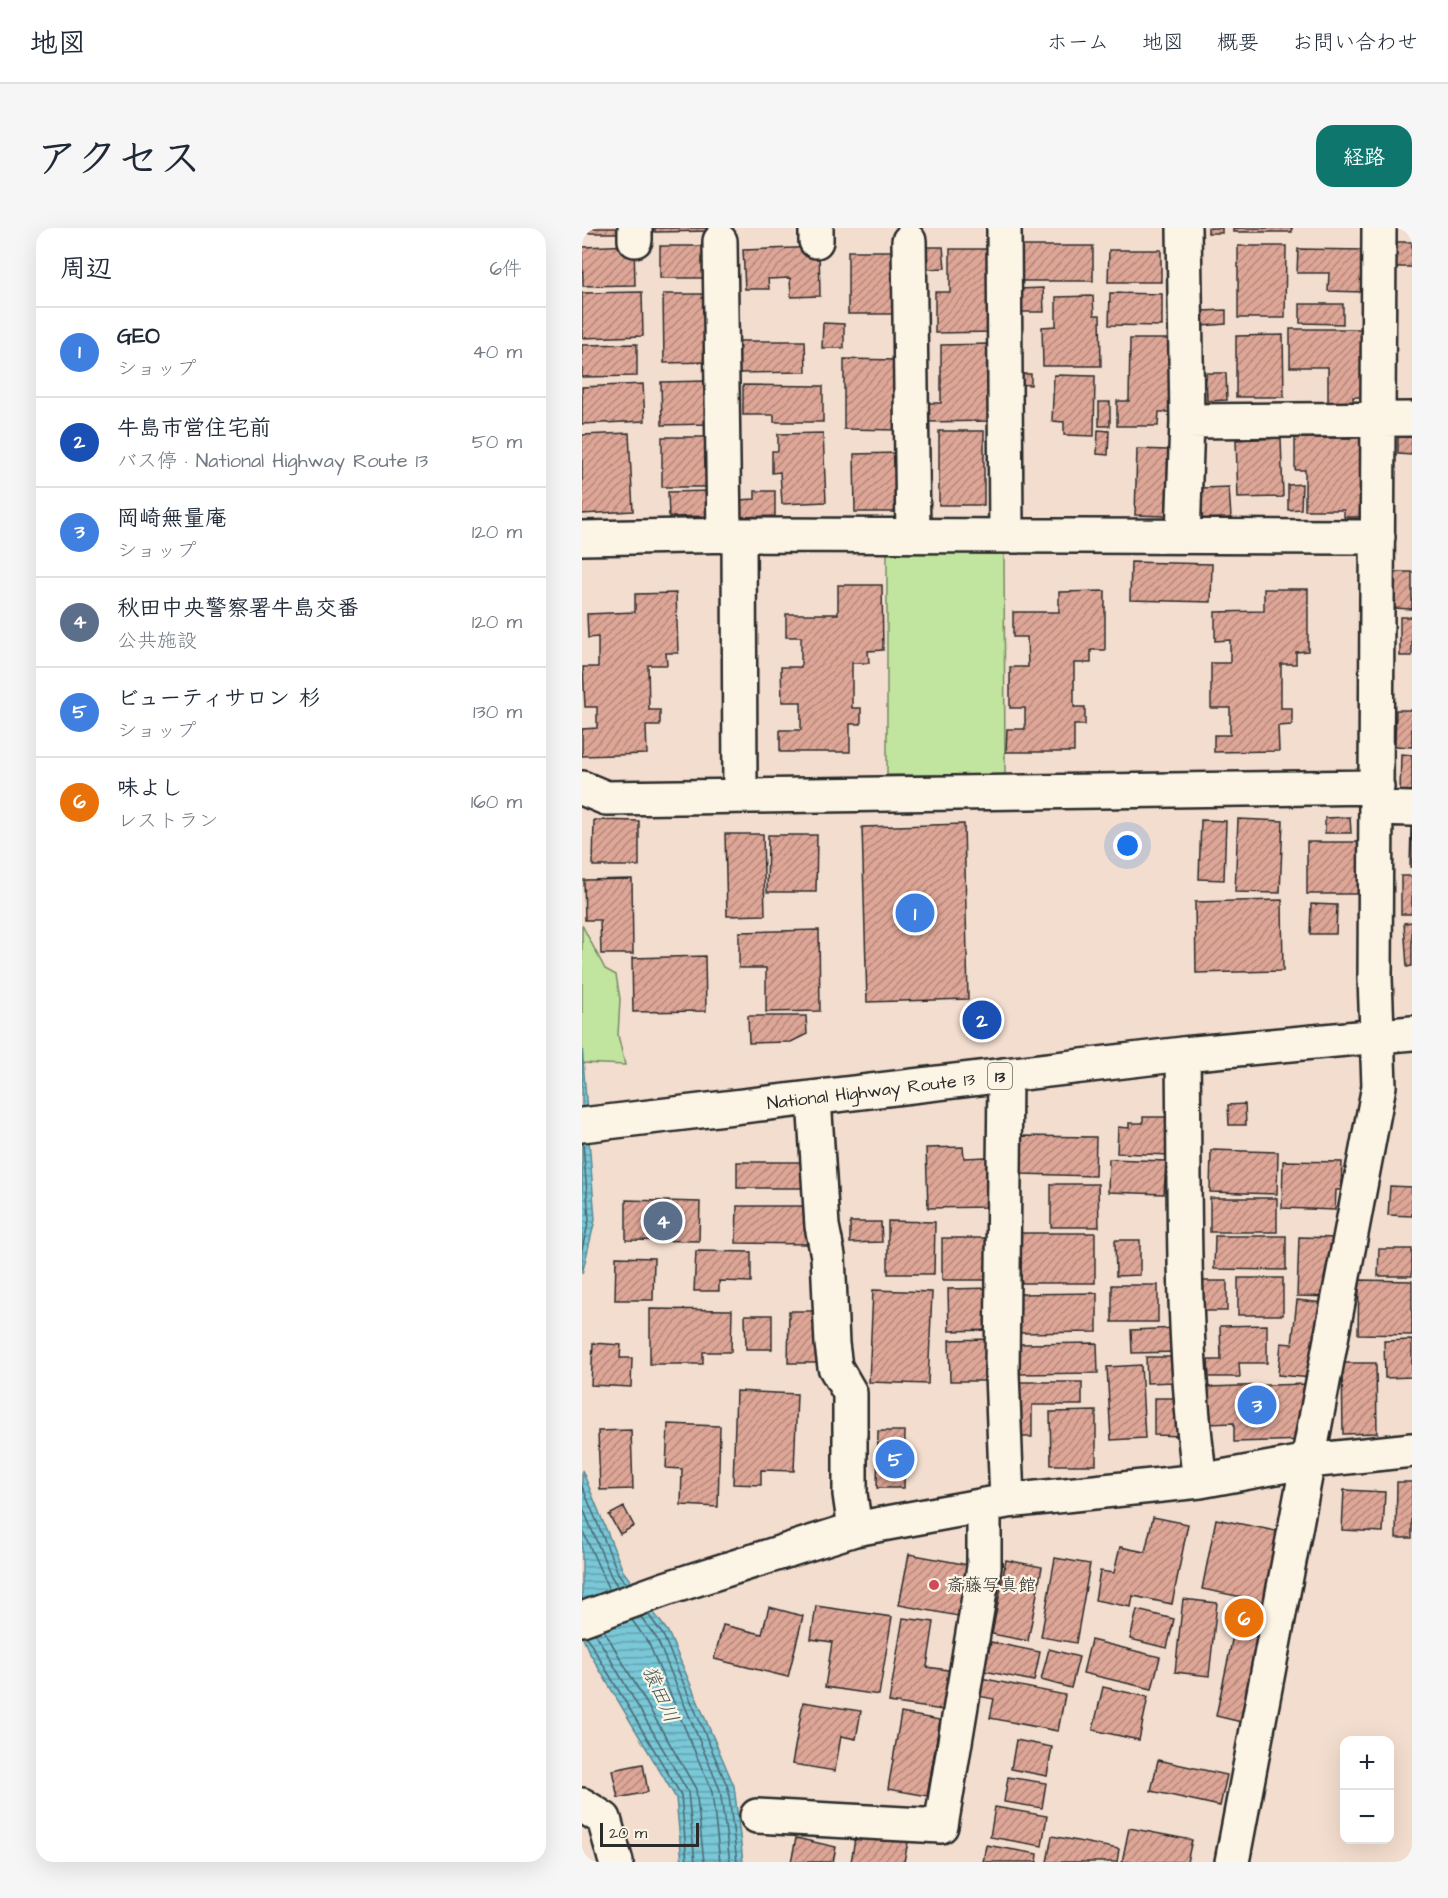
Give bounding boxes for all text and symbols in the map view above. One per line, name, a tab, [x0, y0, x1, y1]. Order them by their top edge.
text: 地図	[30, 24, 86, 63]
text: ホーム	[1047, 28, 1109, 57]
text: 地図	[1142, 28, 1184, 57]
text: 概要	[1217, 28, 1259, 57]
text: お問い合わせ	[1292, 28, 1418, 57]
button: 経路	[1316, 125, 1412, 187]
text: アクセス	[36, 131, 201, 189]
text: 周辺	[60, 251, 112, 287]
text: 6件	[489, 255, 522, 283]
text: GEO	[117, 321, 160, 352]
text: 1	[78, 338, 81, 366]
text: 40 m	[472, 338, 522, 366]
text: ショップ	[117, 355, 196, 383]
text: 牛島市営住宅前	[117, 413, 271, 444]
text: 2	[74, 428, 85, 456]
text: 50 m	[472, 428, 522, 456]
text: バス停 · National Highway Route 13	[117, 447, 428, 475]
text: 岡崎無量庵	[117, 503, 227, 534]
text: 3	[74, 518, 85, 546]
text: 120 m	[472, 518, 522, 546]
text: ショップ	[117, 537, 196, 565]
text: 秋田中央警察署牛島交番	[117, 593, 359, 624]
text: 4	[73, 608, 86, 636]
text: 120 m	[472, 608, 522, 636]
text: 公共施設	[117, 627, 197, 655]
text: ビューティサロン 杉	[117, 683, 321, 714]
text: 5	[72, 698, 87, 726]
text: 130 m	[473, 698, 522, 726]
text: ショップ	[117, 717, 196, 745]
text: 味よし	[117, 773, 183, 804]
text: 6	[73, 788, 86, 816]
text: 160 m	[471, 788, 522, 816]
text: レストラン	[117, 807, 219, 835]
your location	[1113, 831, 1142, 860]
pin: 1	[896, 890, 934, 936]
pin: 2	[962, 998, 1002, 1042]
road number: 13	[988, 1063, 1012, 1089]
street label: National Highway Route 13	[766, 1067, 976, 1116]
pin: 4	[644, 1198, 682, 1244]
pin: 3	[1238, 1382, 1276, 1428]
pin: 5	[876, 1436, 914, 1482]
place label: 斎藤写真館	[946, 1573, 1036, 1598]
marker: 斎藤写真館	[927, 1578, 941, 1592]
pin: 6	[1224, 1596, 1264, 1640]
water label: 猿田川	[635, 1661, 685, 1728]
map controls	[1340, 1736, 1394, 1844]
button: +	[1340, 1736, 1394, 1790]
button: −	[1340, 1790, 1394, 1844]
scale bar	[600, 1820, 699, 1848]
text: 20 m	[609, 1822, 647, 1844]

